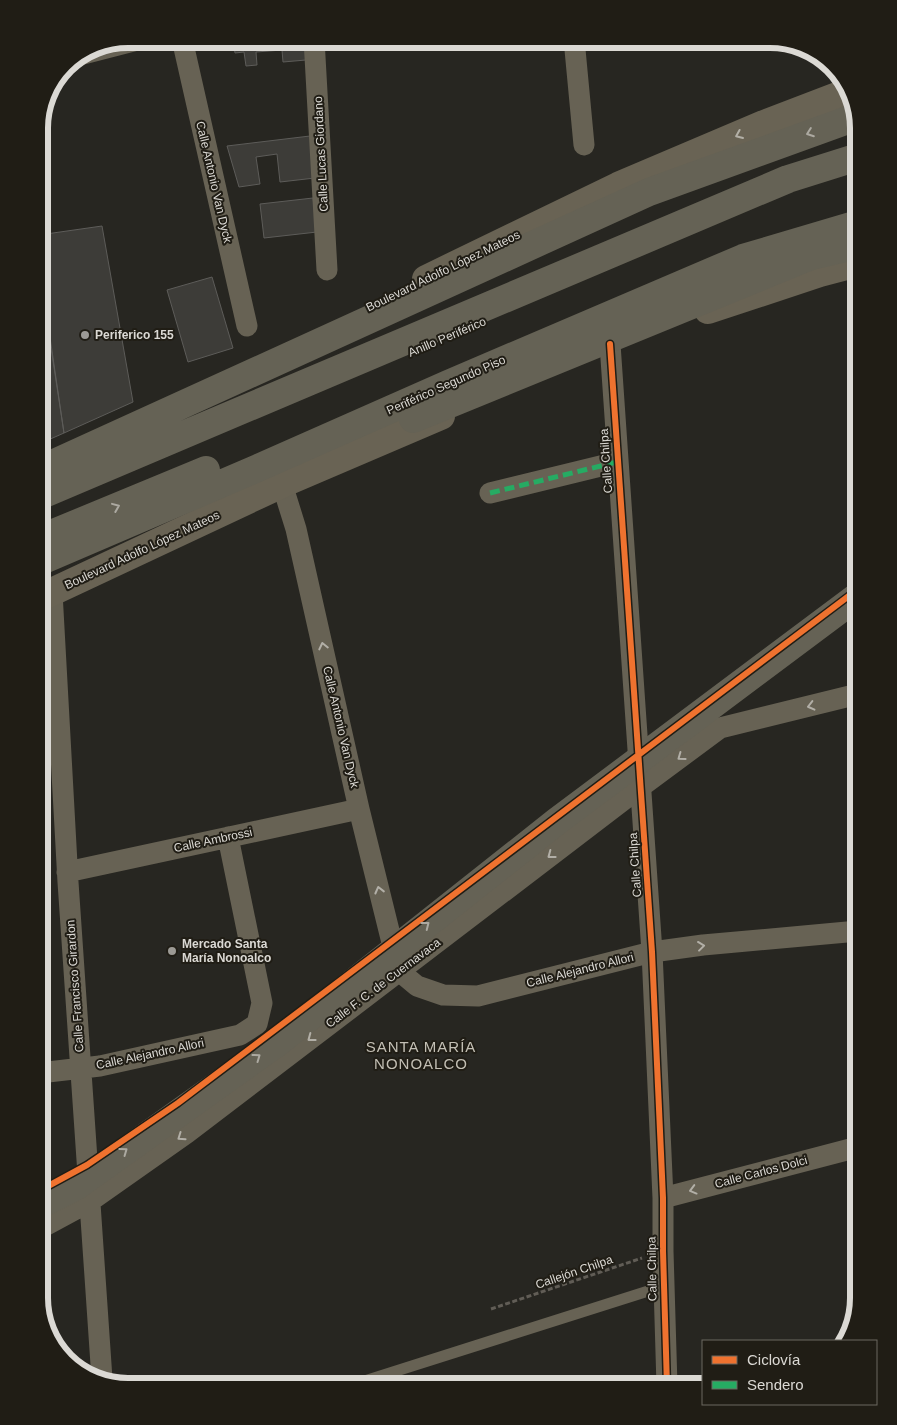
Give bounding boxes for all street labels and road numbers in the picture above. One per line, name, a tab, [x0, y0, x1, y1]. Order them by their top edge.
street label: Calle Lucas Giordano	[311, 96, 331, 212]
street label: Calle Antonio Van Dyck	[193, 120, 235, 245]
street label: Boulevard Adolfo López Mateos	[364, 228, 522, 314]
street label: Anillo Periférico	[406, 314, 488, 360]
street label: Periférico Segundo Piso	[384, 352, 508, 418]
street label: Calle Chilpa	[597, 428, 615, 494]
street label: Boulevard Adolfo López Mateos	[62, 508, 222, 592]
street label: Calle Antonio Van Dyck	[320, 665, 362, 790]
street label: Calle Ambrossi	[172, 825, 254, 855]
street label: Calle Chilpa	[626, 832, 644, 898]
street label: Calle Francisco Girardon	[63, 919, 87, 1053]
street label: Calle F. C. de Cuernavaca	[323, 935, 443, 1031]
street label: Calle Alejandro Allori	[525, 950, 635, 990]
street label: Calle Alejandro Allori	[95, 1036, 205, 1072]
street label: Calle Carlos Dolci	[713, 1153, 809, 1191]
street label: Calle Chilpa	[644, 1236, 660, 1301]
street label: Callejón Chilpa	[534, 1252, 615, 1292]

